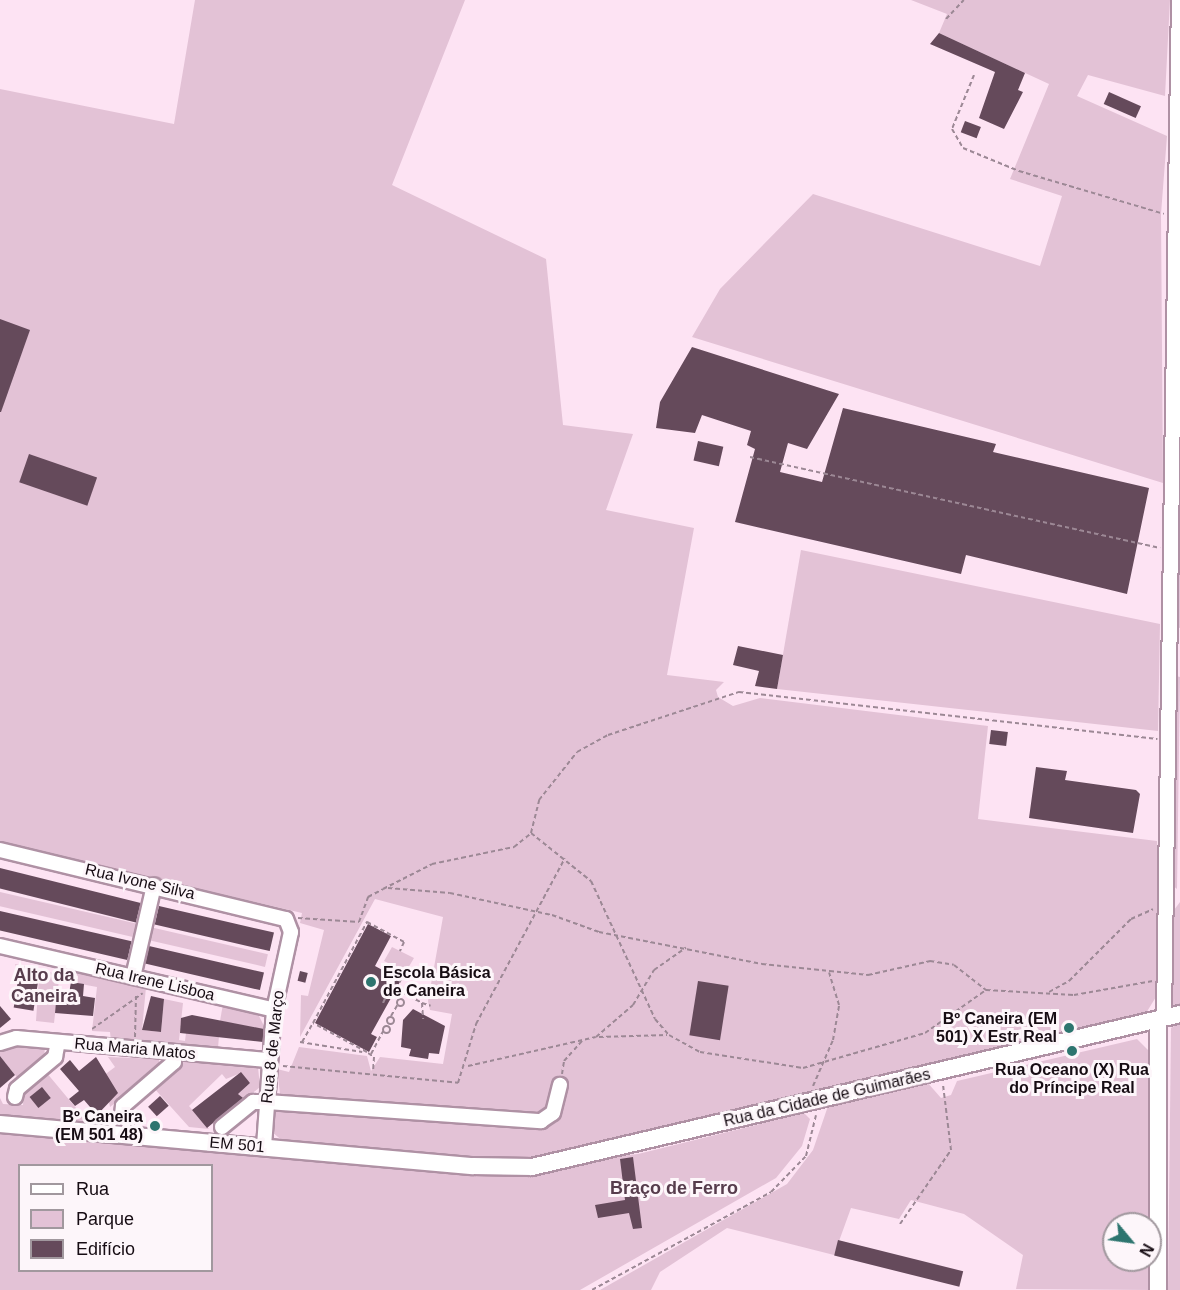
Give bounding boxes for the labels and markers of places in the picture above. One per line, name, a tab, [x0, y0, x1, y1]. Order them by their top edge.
place label: Escola Básica de Caneira	[383, 963, 491, 1001]
marker: Escola Básica de Caneira	[364, 975, 378, 989]
place label: Bº Caneira (EM 501) X Estr Real	[936, 1009, 1057, 1047]
marker: Bº Caneira (EM 501) X Estr Real	[1062, 1021, 1076, 1035]
marker: Rua Oceano (X) Rua do Príncipe Real	[1065, 1044, 1079, 1058]
place label: Rua Oceano (X) Rua do Príncipe Real	[995, 1060, 1149, 1098]
place label: Bº Caneira (EM 501 48)	[55, 1107, 143, 1145]
marker: Bº Caneira (EM 501 48)	[148, 1119, 162, 1133]

